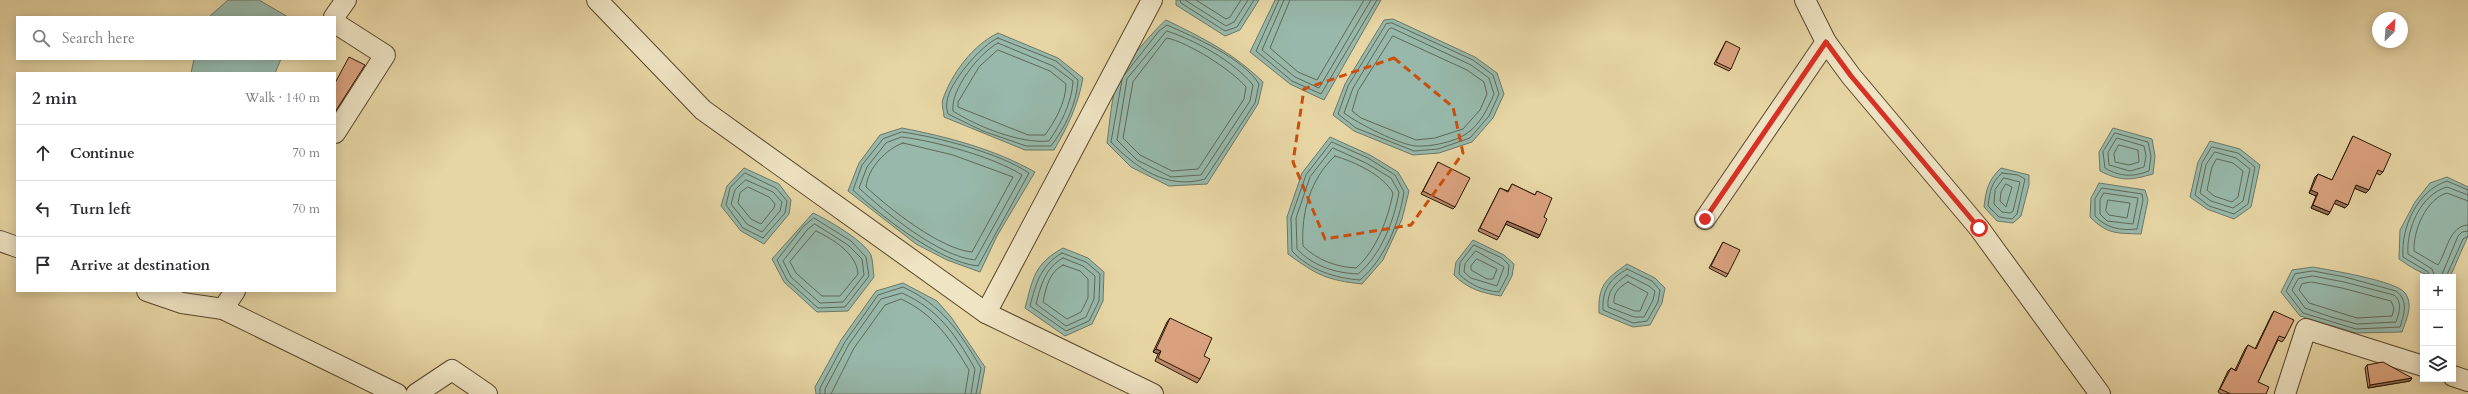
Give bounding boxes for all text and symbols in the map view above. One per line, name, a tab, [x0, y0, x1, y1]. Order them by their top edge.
north arrow	[2372, 12, 2408, 48]
search box	[16, 16, 336, 60]
icon: search	[30, 27, 52, 49]
text: Search here	[62, 28, 135, 48]
text: 2 min	[32, 87, 77, 110]
text: Walk · 140 m	[245, 89, 320, 107]
icon: ahead	[32, 142, 54, 164]
text: Continue	[70, 143, 135, 163]
text: 70 m	[292, 144, 320, 162]
icon: left	[32, 198, 54, 220]
text: Turn left	[70, 199, 131, 219]
text: 70 m	[292, 200, 320, 218]
route end	[1696, 210, 1714, 228]
route start	[1970, 219, 1988, 237]
icon: arrive	[32, 254, 54, 276]
text: Arrive at destination	[70, 255, 210, 275]
map controls	[2420, 274, 2456, 382]
button: +	[2420, 274, 2456, 310]
button: −	[2420, 310, 2456, 346]
button: layers	[2420, 346, 2456, 382]

